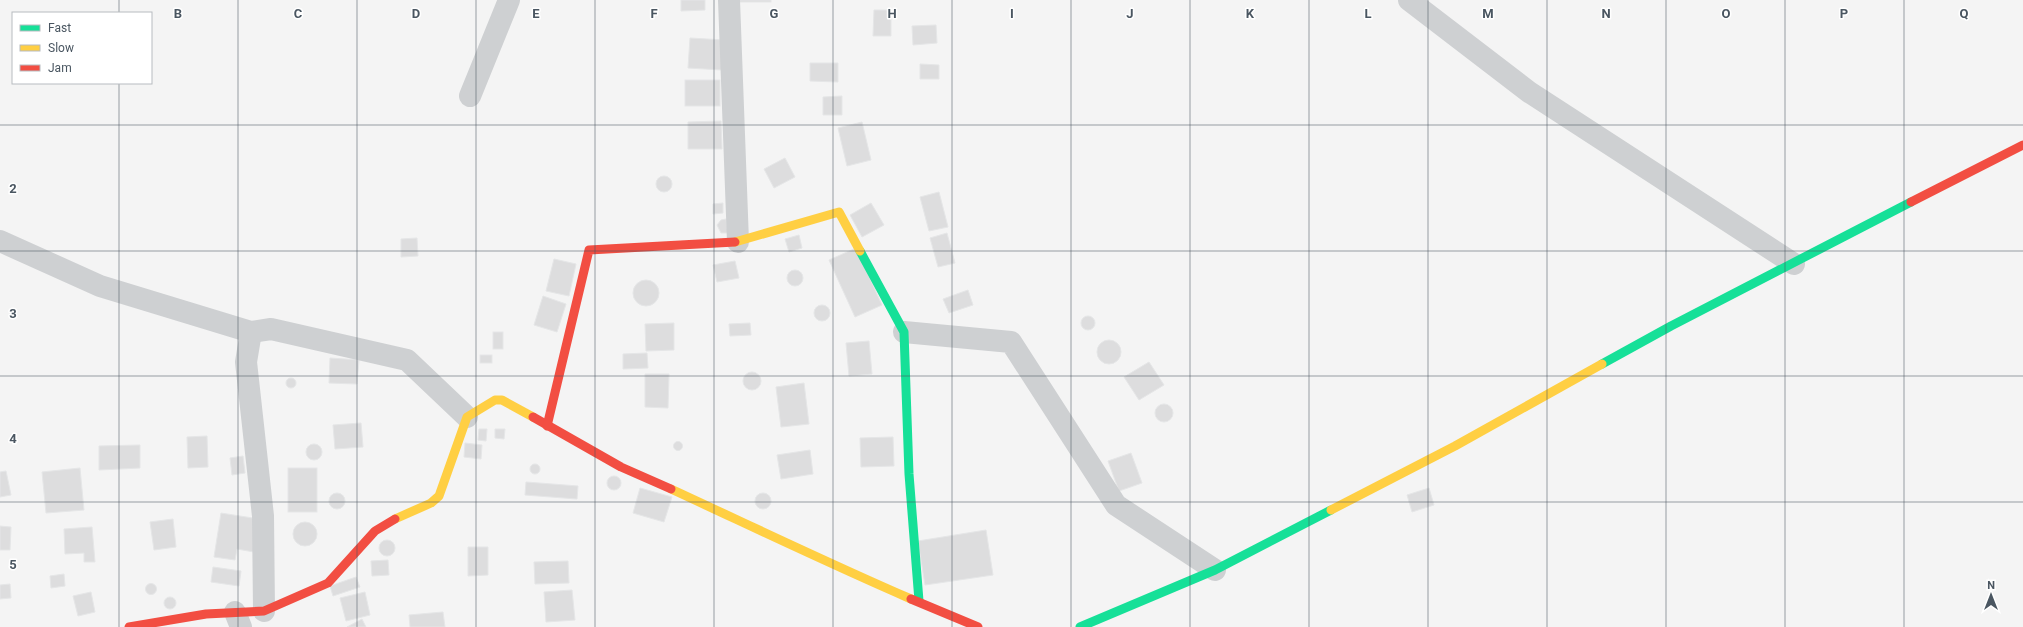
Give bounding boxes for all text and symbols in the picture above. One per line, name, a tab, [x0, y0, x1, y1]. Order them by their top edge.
text: B	[174, 6, 182, 21]
text: C	[294, 6, 303, 21]
text: D	[412, 6, 420, 21]
text: E	[532, 6, 540, 21]
text: F	[650, 6, 658, 21]
text: G	[770, 6, 779, 21]
text: H	[887, 6, 897, 21]
text: I	[1010, 6, 1014, 21]
text: J	[1126, 6, 1134, 21]
text: K	[1246, 6, 1255, 21]
text: L	[1364, 6, 1372, 21]
text: M	[1482, 6, 1494, 21]
text: N	[1601, 6, 1611, 21]
text: O	[1722, 6, 1731, 21]
text: P	[1840, 6, 1848, 21]
text: Q	[1960, 6, 1969, 21]
legend	[12, 12, 152, 84]
text: Fast	[48, 21, 71, 35]
text: Slow	[48, 41, 74, 55]
text: Jam	[48, 61, 72, 75]
text: 2	[9, 181, 17, 196]
text: 3	[9, 306, 17, 321]
text: 4	[9, 431, 17, 446]
text: 5	[9, 557, 17, 572]
north arrow	[1971, 575, 2011, 615]
text: N	[1987, 579, 1995, 592]

